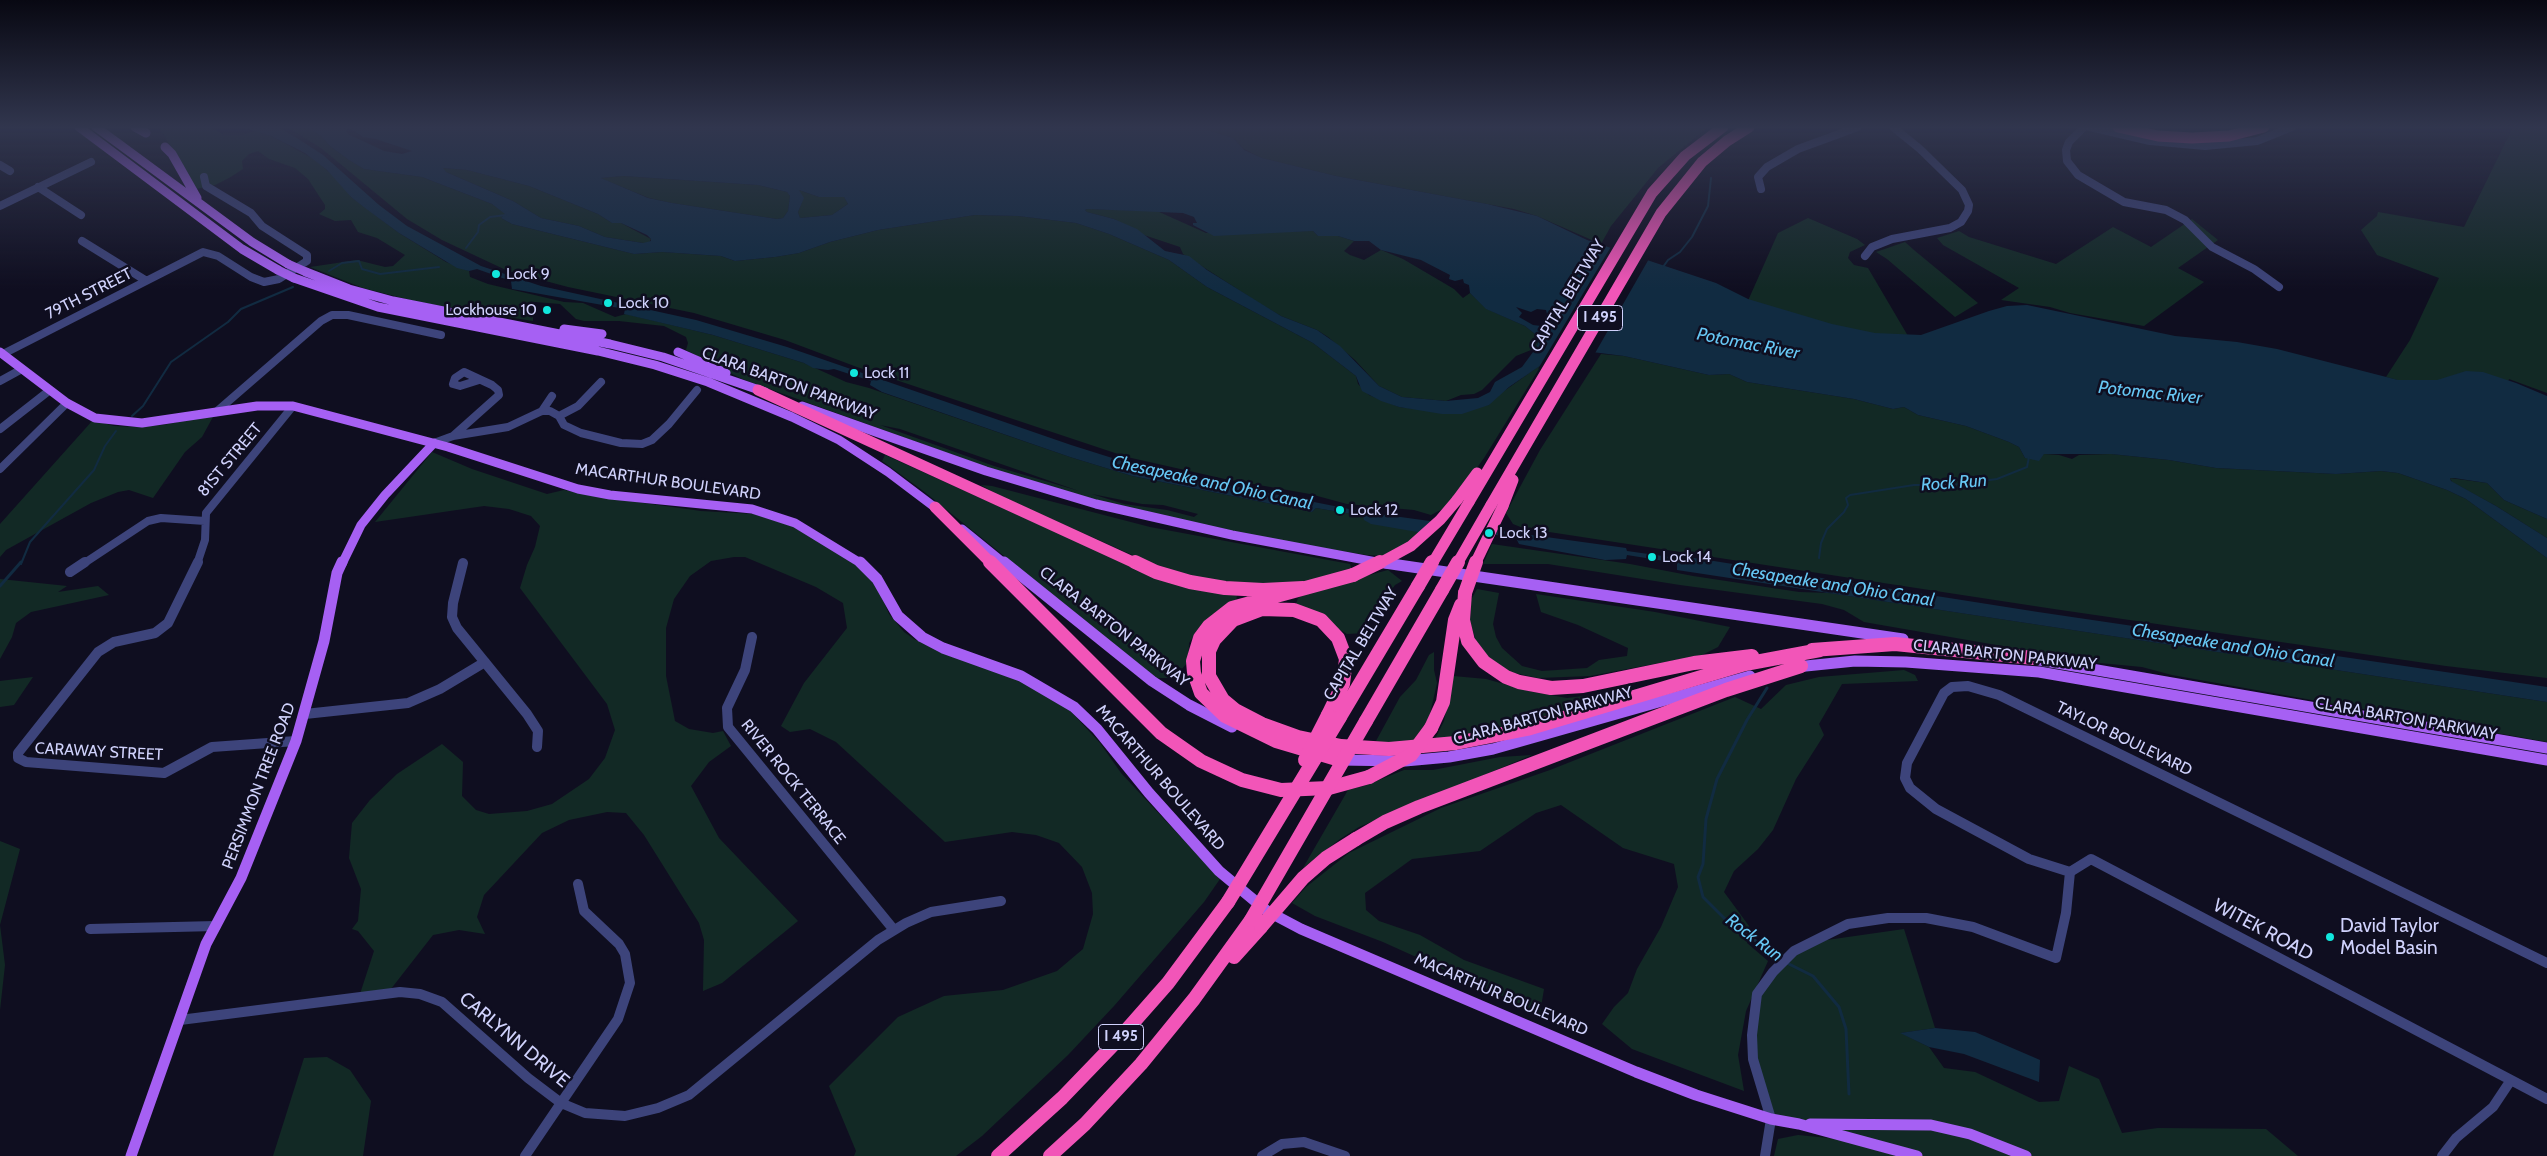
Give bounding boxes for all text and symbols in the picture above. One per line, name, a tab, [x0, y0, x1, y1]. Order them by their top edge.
street label: CAPITAL BELTWAY	[1527, 236, 1609, 356]
street label: 79TH STREET	[43, 264, 135, 324]
place label: Lock 9	[506, 264, 550, 284]
marker: Lock 9	[490, 268, 502, 280]
place label: Lock 10	[618, 293, 669, 313]
marker: Lock 10	[602, 297, 614, 309]
place label: Lockhouse 10	[445, 300, 537, 320]
marker: Lockhouse 10	[541, 304, 553, 316]
road number: I 495	[1578, 306, 1622, 330]
water label: Potomac River	[1695, 323, 1801, 365]
street label: CLARA BARTON PARKWAY	[699, 343, 879, 425]
place label: Lock 11	[864, 363, 909, 383]
marker: Lock 11	[848, 367, 860, 379]
water label: Potomac River	[2097, 377, 2203, 409]
street label: 81ST STREET	[194, 419, 266, 501]
water label: Chesapeake and Ohio Canal	[1110, 451, 1314, 515]
street label: MACARTHUR BOULEVARD	[574, 459, 762, 505]
water label: Rock Run	[1920, 470, 1988, 496]
place label: Lock 12	[1350, 500, 1398, 520]
marker: Lock 12	[1334, 504, 1346, 516]
place label: Lock 13	[1499, 523, 1548, 543]
marker: Lock 13	[1483, 527, 1495, 539]
place label: Lock 14	[1662, 547, 1711, 567]
marker: Lock 14	[1646, 551, 1658, 563]
water label: Chesapeake and Ohio Canal	[1730, 558, 1936, 612]
street label: CLARA BARTON PARKWAY	[1035, 563, 1193, 691]
street label: CAPITAL BELTWAY	[1320, 584, 1402, 704]
water label: Chesapeake and Ohio Canal	[2130, 619, 2336, 673]
street label: CLARA BARTON PARKWAY	[1912, 636, 2098, 674]
street label: CLARA BARTON PARKWAY	[1451, 683, 1635, 749]
street label: CLARA BARTON PARKWAY	[2313, 694, 2499, 744]
street label: TAYLOR BOULEVARD	[2053, 698, 2195, 780]
street label: PERSIMMON TREE ROAD	[218, 700, 300, 872]
street label: MACARTHUR BOULEVARD	[1091, 701, 1229, 855]
street label: RIVER ROCK TERRACE	[737, 716, 849, 848]
street label: CARAWAY STREET	[34, 739, 164, 765]
street label: WITEK ROAD	[2209, 894, 2317, 966]
water label: Rock Run	[1721, 909, 1787, 967]
place label: David Taylor Model Basin	[2340, 915, 2439, 959]
marker: David Taylor Model Basin	[2324, 931, 2336, 943]
street label: MACARTHUR BOULEVARD	[1411, 950, 1591, 1040]
street label: CARLYNN DRIVE	[454, 987, 574, 1093]
road number: I 495	[1098, 1024, 1144, 1050]

